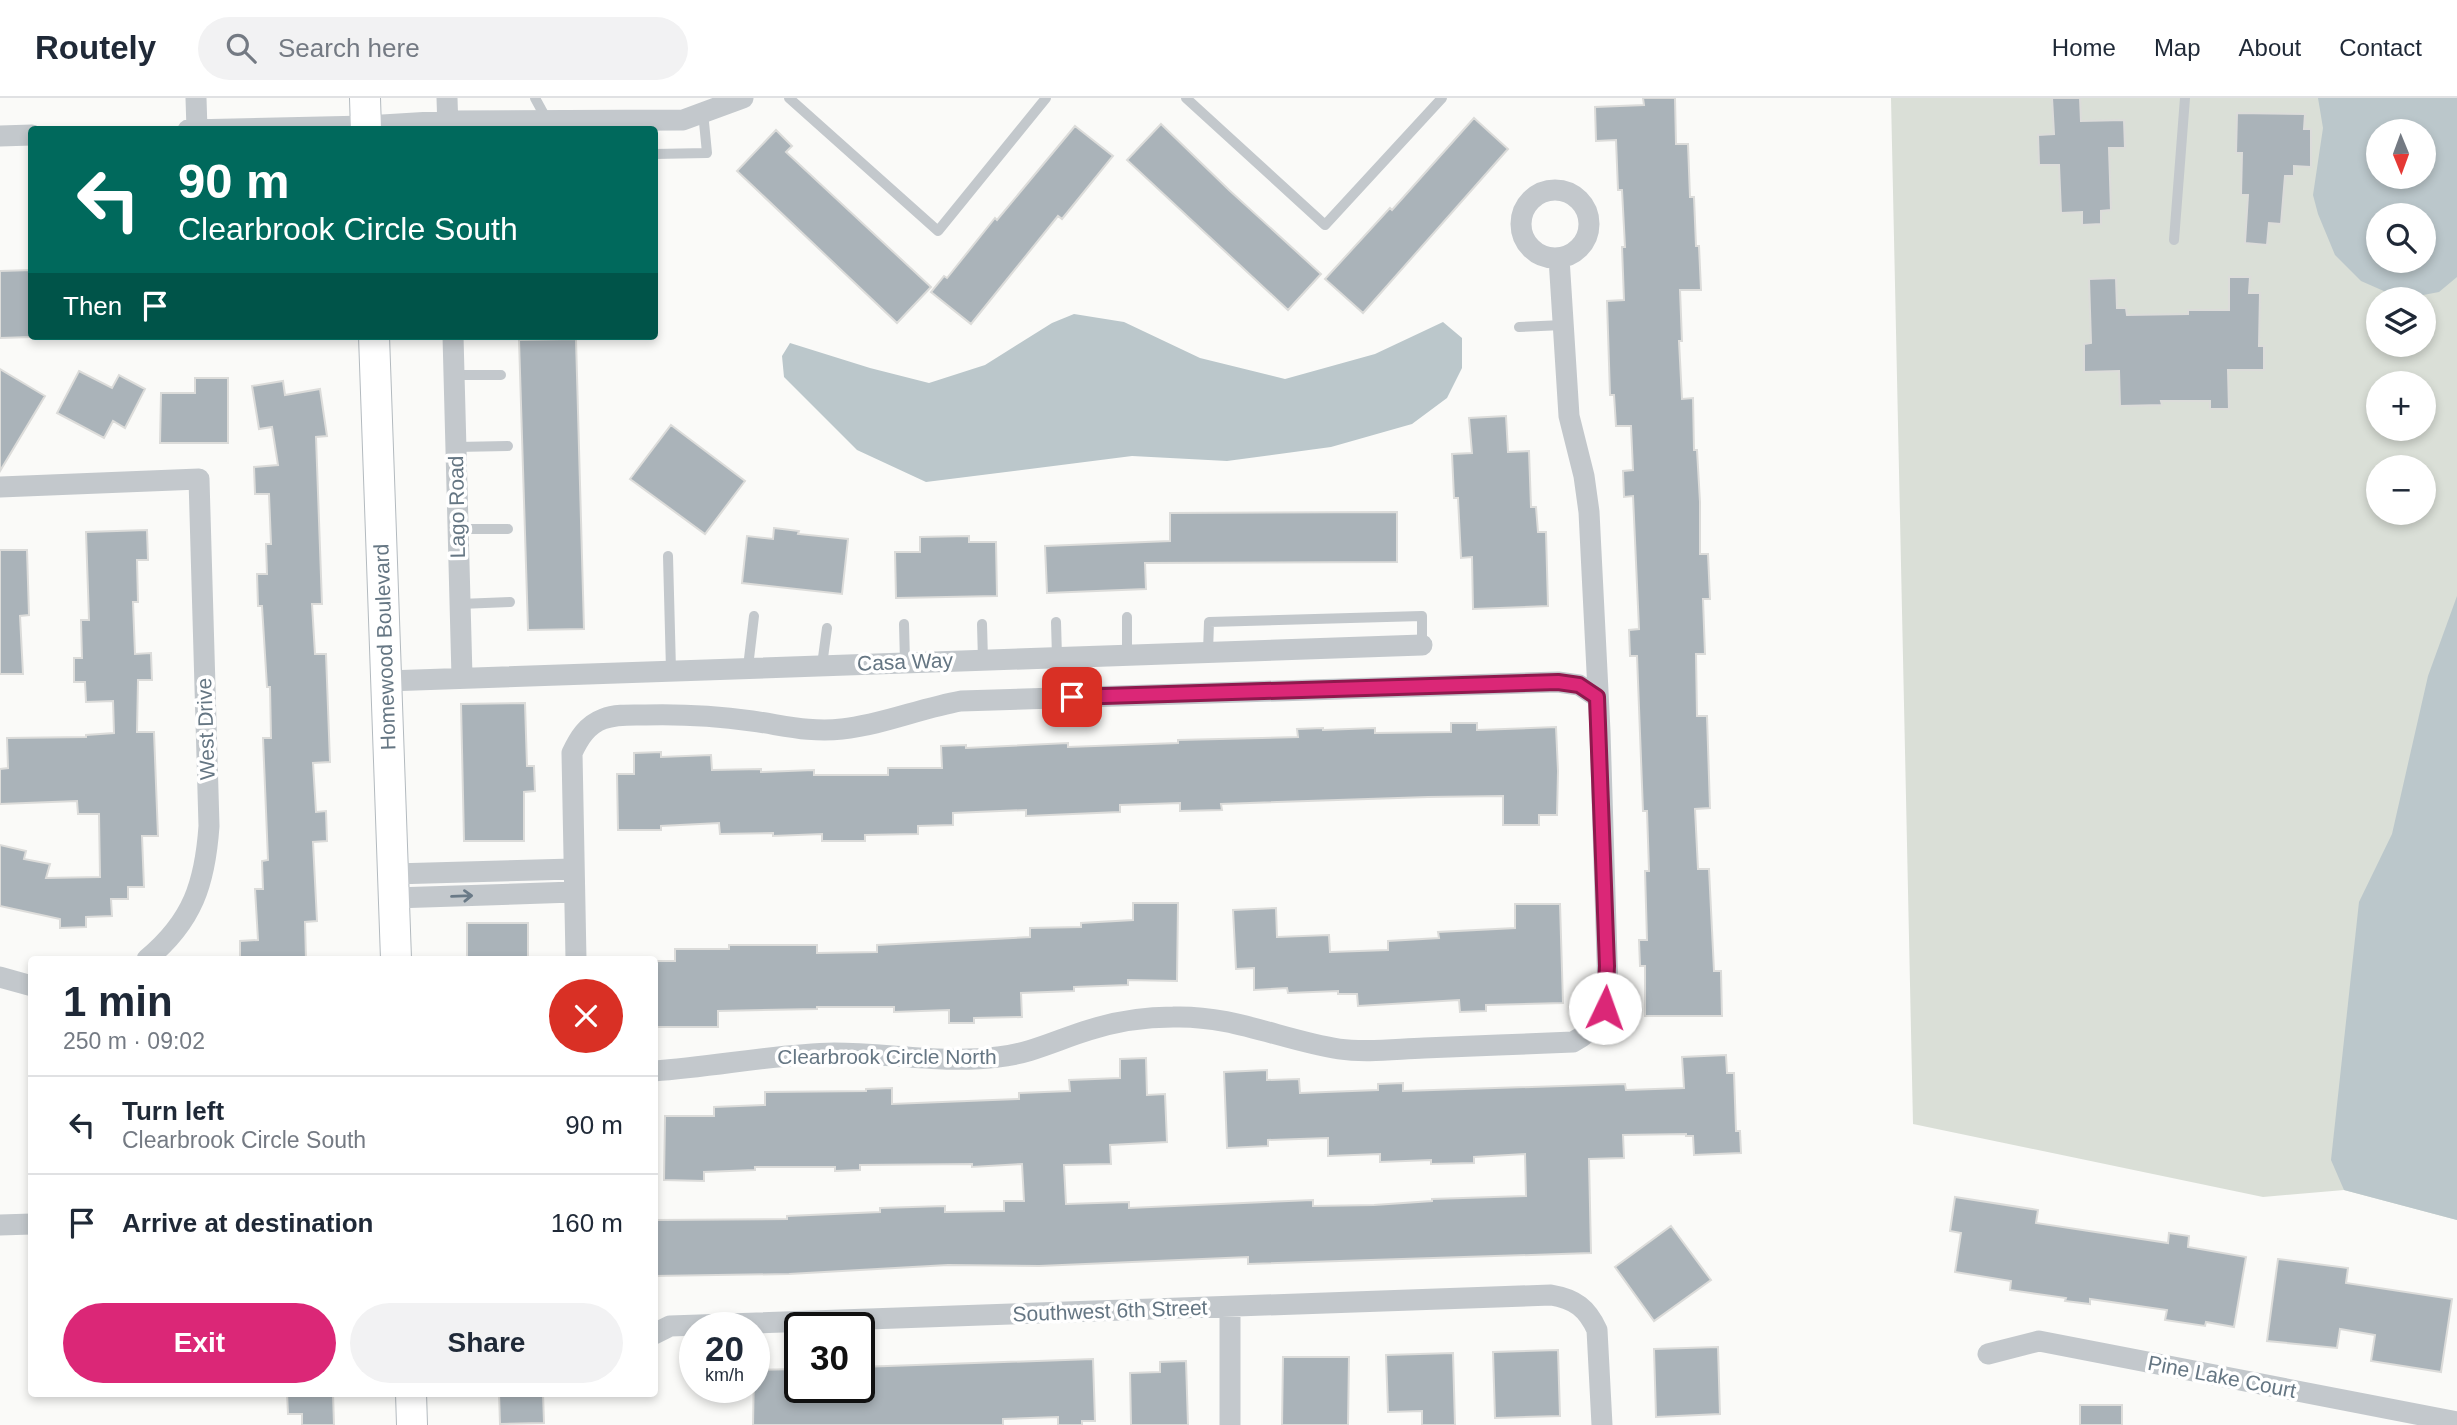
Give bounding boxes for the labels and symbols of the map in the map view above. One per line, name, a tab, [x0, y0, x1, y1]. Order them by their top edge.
north arrow	[2366, 119, 2436, 189]
street label: Lago Road	[444, 455, 469, 559]
street label: Homewood Boulevard	[369, 543, 400, 751]
street label: Casa Way	[857, 648, 954, 675]
pin	[1042, 667, 1102, 727]
street label: West Drive	[192, 677, 219, 781]
one-way arrow	[450, 889, 473, 902]
position arrow	[1568, 971, 1642, 1045]
street label: Clearbrook Circle North	[777, 1045, 997, 1068]
street label: Southwest 6th Street	[1012, 1296, 1208, 1325]
speed limit sign: 30	[784, 1312, 875, 1403]
street label: Pine Lake Court	[2146, 1351, 2298, 1402]

